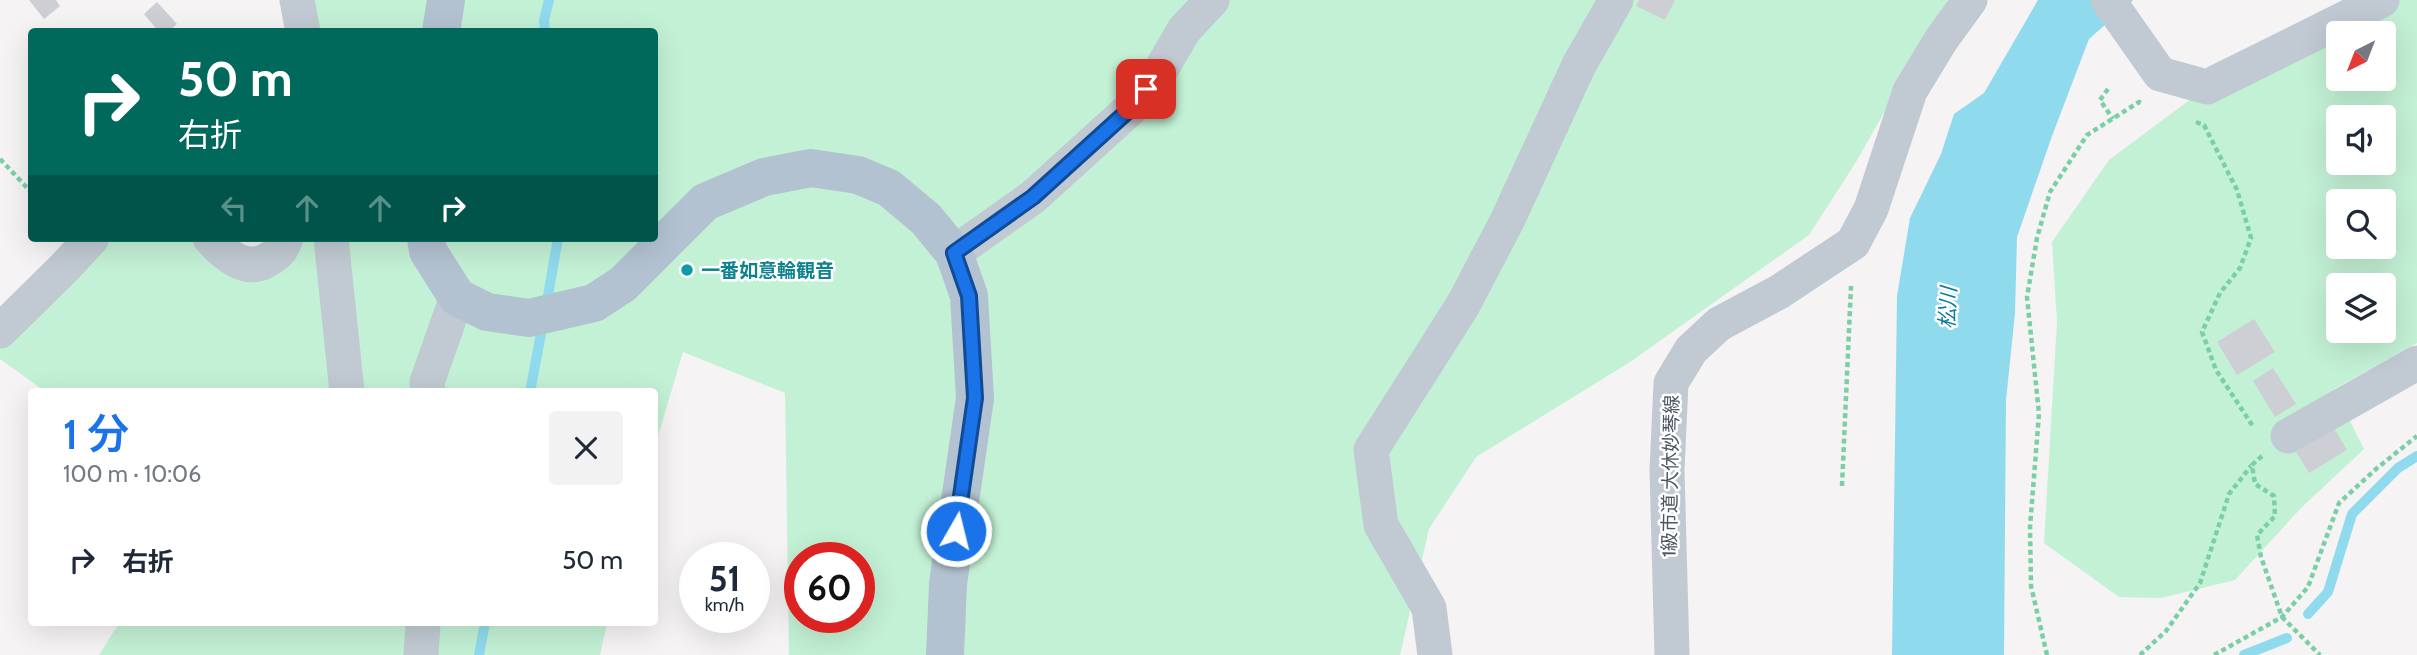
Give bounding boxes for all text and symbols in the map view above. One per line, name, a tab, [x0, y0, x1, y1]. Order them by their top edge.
north arrow	[2326, 21, 2396, 91]
map controls	[2326, 21, 2396, 343]
text: 50 m	[178, 49, 293, 108]
icon: right	[63, 56, 154, 147]
pin	[1116, 59, 1176, 119]
icon: arrive	[1127, 70, 1165, 108]
button: sound	[2326, 105, 2396, 175]
text: 右折	[178, 115, 242, 154]
icon: left	[215, 189, 253, 227]
icon: ahead	[288, 189, 326, 227]
icon: ahead	[361, 189, 399, 227]
icon: right	[434, 189, 472, 227]
button: search	[2326, 189, 2396, 259]
place label: 一番如意輪観音	[701, 259, 834, 282]
marker: 一番如意輪観音	[679, 262, 695, 278]
button: layers	[2326, 273, 2396, 343]
water label: 松川	[1934, 284, 1961, 330]
street label: 1級市道 大休妙琴線	[1658, 395, 1683, 557]
text: 1 分	[63, 408, 129, 460]
button: close	[549, 411, 623, 485]
text: 100 m · 10:06	[63, 460, 201, 488]
position arrow	[919, 494, 993, 568]
icon: right	[63, 541, 101, 579]
speed limit sign: 60	[784, 542, 875, 633]
text: 50 m	[562, 544, 623, 576]
text: 右折	[122, 546, 174, 578]
text: 51	[709, 557, 740, 600]
text: km/h	[705, 594, 744, 616]

